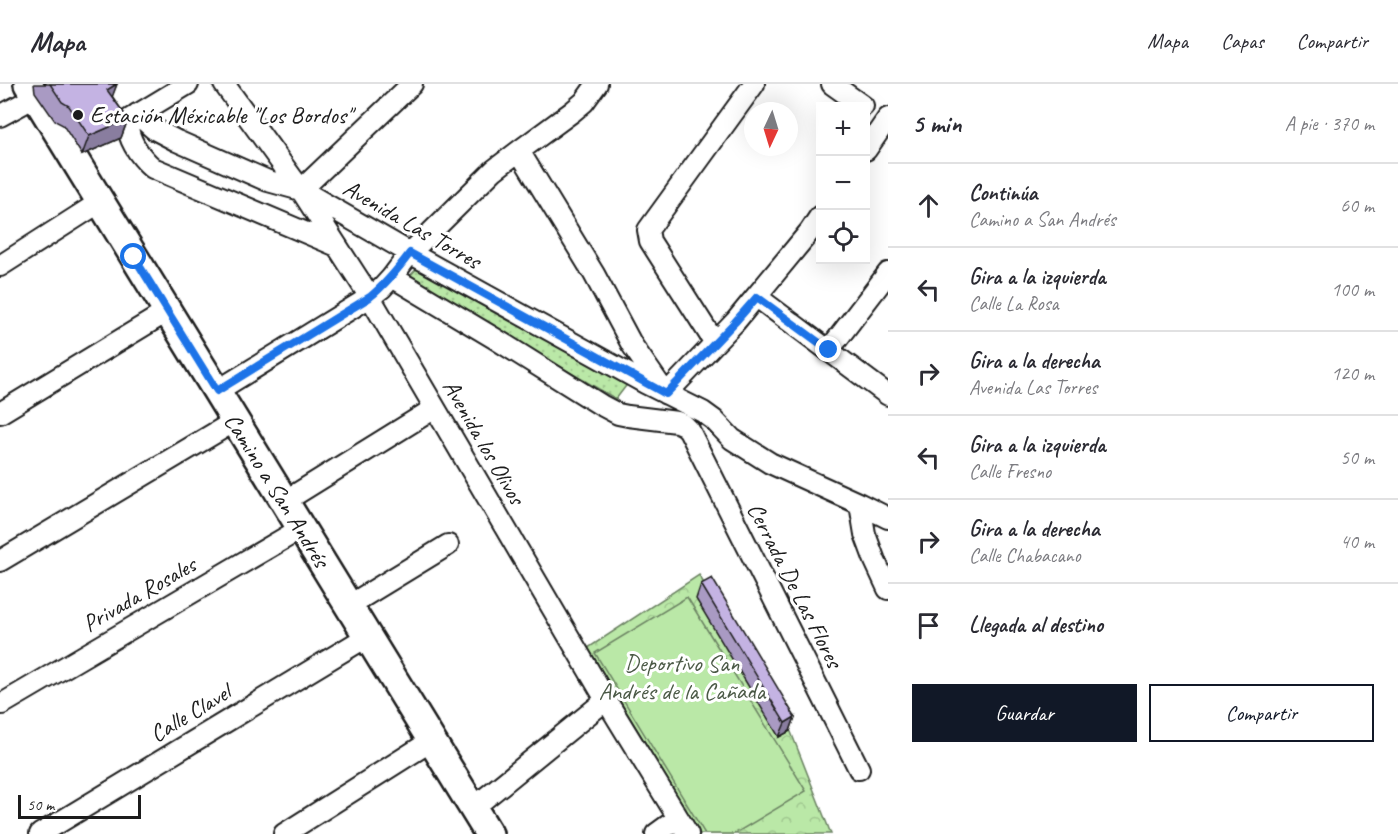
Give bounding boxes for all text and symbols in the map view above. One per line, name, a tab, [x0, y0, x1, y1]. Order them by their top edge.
text: Mapa	[30, 24, 85, 59]
text: Mapa	[1147, 28, 1188, 54]
text: Capas	[1221, 28, 1264, 54]
text: Compartir	[1297, 28, 1368, 54]
place label: Estación Méxicable "Los Bordos"	[90, 100, 357, 130]
north arrow	[744, 102, 798, 156]
map controls	[816, 102, 870, 264]
button: +	[816, 102, 870, 156]
text: 5 min	[912, 107, 961, 140]
marker: Estación Méxicable "Los Bordos"	[71, 108, 85, 122]
text: A pie · 370 m	[1285, 111, 1374, 136]
button: −	[816, 156, 870, 210]
street label: Avenida Las Torres	[338, 173, 488, 277]
text: Continúa	[969, 179, 1037, 207]
icon: ahead	[912, 189, 945, 222]
text: 60 m	[1340, 193, 1374, 218]
text: Camino a San Andrés	[969, 207, 1116, 232]
button: locate	[816, 210, 870, 264]
route start	[120, 243, 146, 269]
text: Gira a la izquierda	[969, 263, 1106, 291]
icon: left	[912, 273, 945, 306]
text: 100 m	[1331, 277, 1374, 302]
text: Calle La Rosa	[969, 291, 1059, 316]
route end	[815, 336, 841, 362]
text: Gira a la derecha	[969, 347, 1100, 375]
icon: right	[912, 357, 945, 390]
text: 120 m	[1331, 361, 1374, 386]
street label: Avenida los Olivos	[436, 374, 533, 512]
text: Avenida Las Torres	[969, 375, 1097, 400]
street label: Camino a San Andrés	[218, 407, 338, 575]
text: Gira a la izquierda	[969, 431, 1106, 459]
icon: left	[912, 441, 945, 474]
text: 50 m	[1340, 445, 1374, 470]
text: Calle Fresno	[969, 459, 1051, 484]
street label: Cerrada De Las Flores	[741, 498, 851, 675]
text: Gira a la derecha	[969, 515, 1100, 543]
icon: right	[912, 525, 945, 558]
text: 40 m	[1340, 529, 1374, 554]
text: Calle Chabacano	[969, 543, 1081, 568]
street label: Privada Rosales	[77, 549, 203, 638]
icon: arrive	[912, 609, 945, 642]
text: Llegada al destino	[969, 611, 1103, 639]
park label: Deportivo San Andrés de la Cañada	[599, 648, 767, 706]
street label: Calle Clavel	[144, 675, 239, 749]
button: Guardar	[912, 684, 1137, 742]
button: Compartir	[1149, 684, 1374, 742]
scale bar	[18, 792, 141, 820]
text: 50 m	[27, 795, 54, 815]

